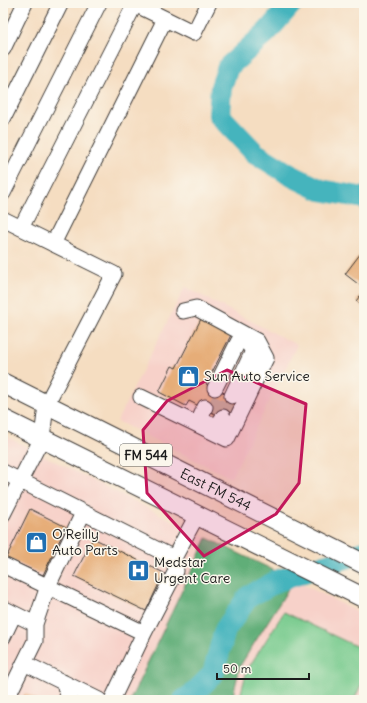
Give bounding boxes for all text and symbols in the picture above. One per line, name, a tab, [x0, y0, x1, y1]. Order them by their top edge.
shop icon: Sun Auto Service	[175, 363, 201, 389]
place label: Sun Auto Service	[204, 367, 310, 385]
road number: FM 544	[120, 444, 172, 466]
street label: East FM 544	[177, 464, 254, 515]
place label: O'Reilly Auto Parts	[52, 525, 118, 559]
shop icon: O'Reilly Auto Parts	[23, 529, 49, 555]
place label: Medstar Urgent Care	[154, 553, 230, 587]
hospital icon: Medstar Urgent Care	[126, 557, 152, 583]
scale bar	[217, 655, 309, 681]
text: 50 m	[223, 661, 252, 676]

